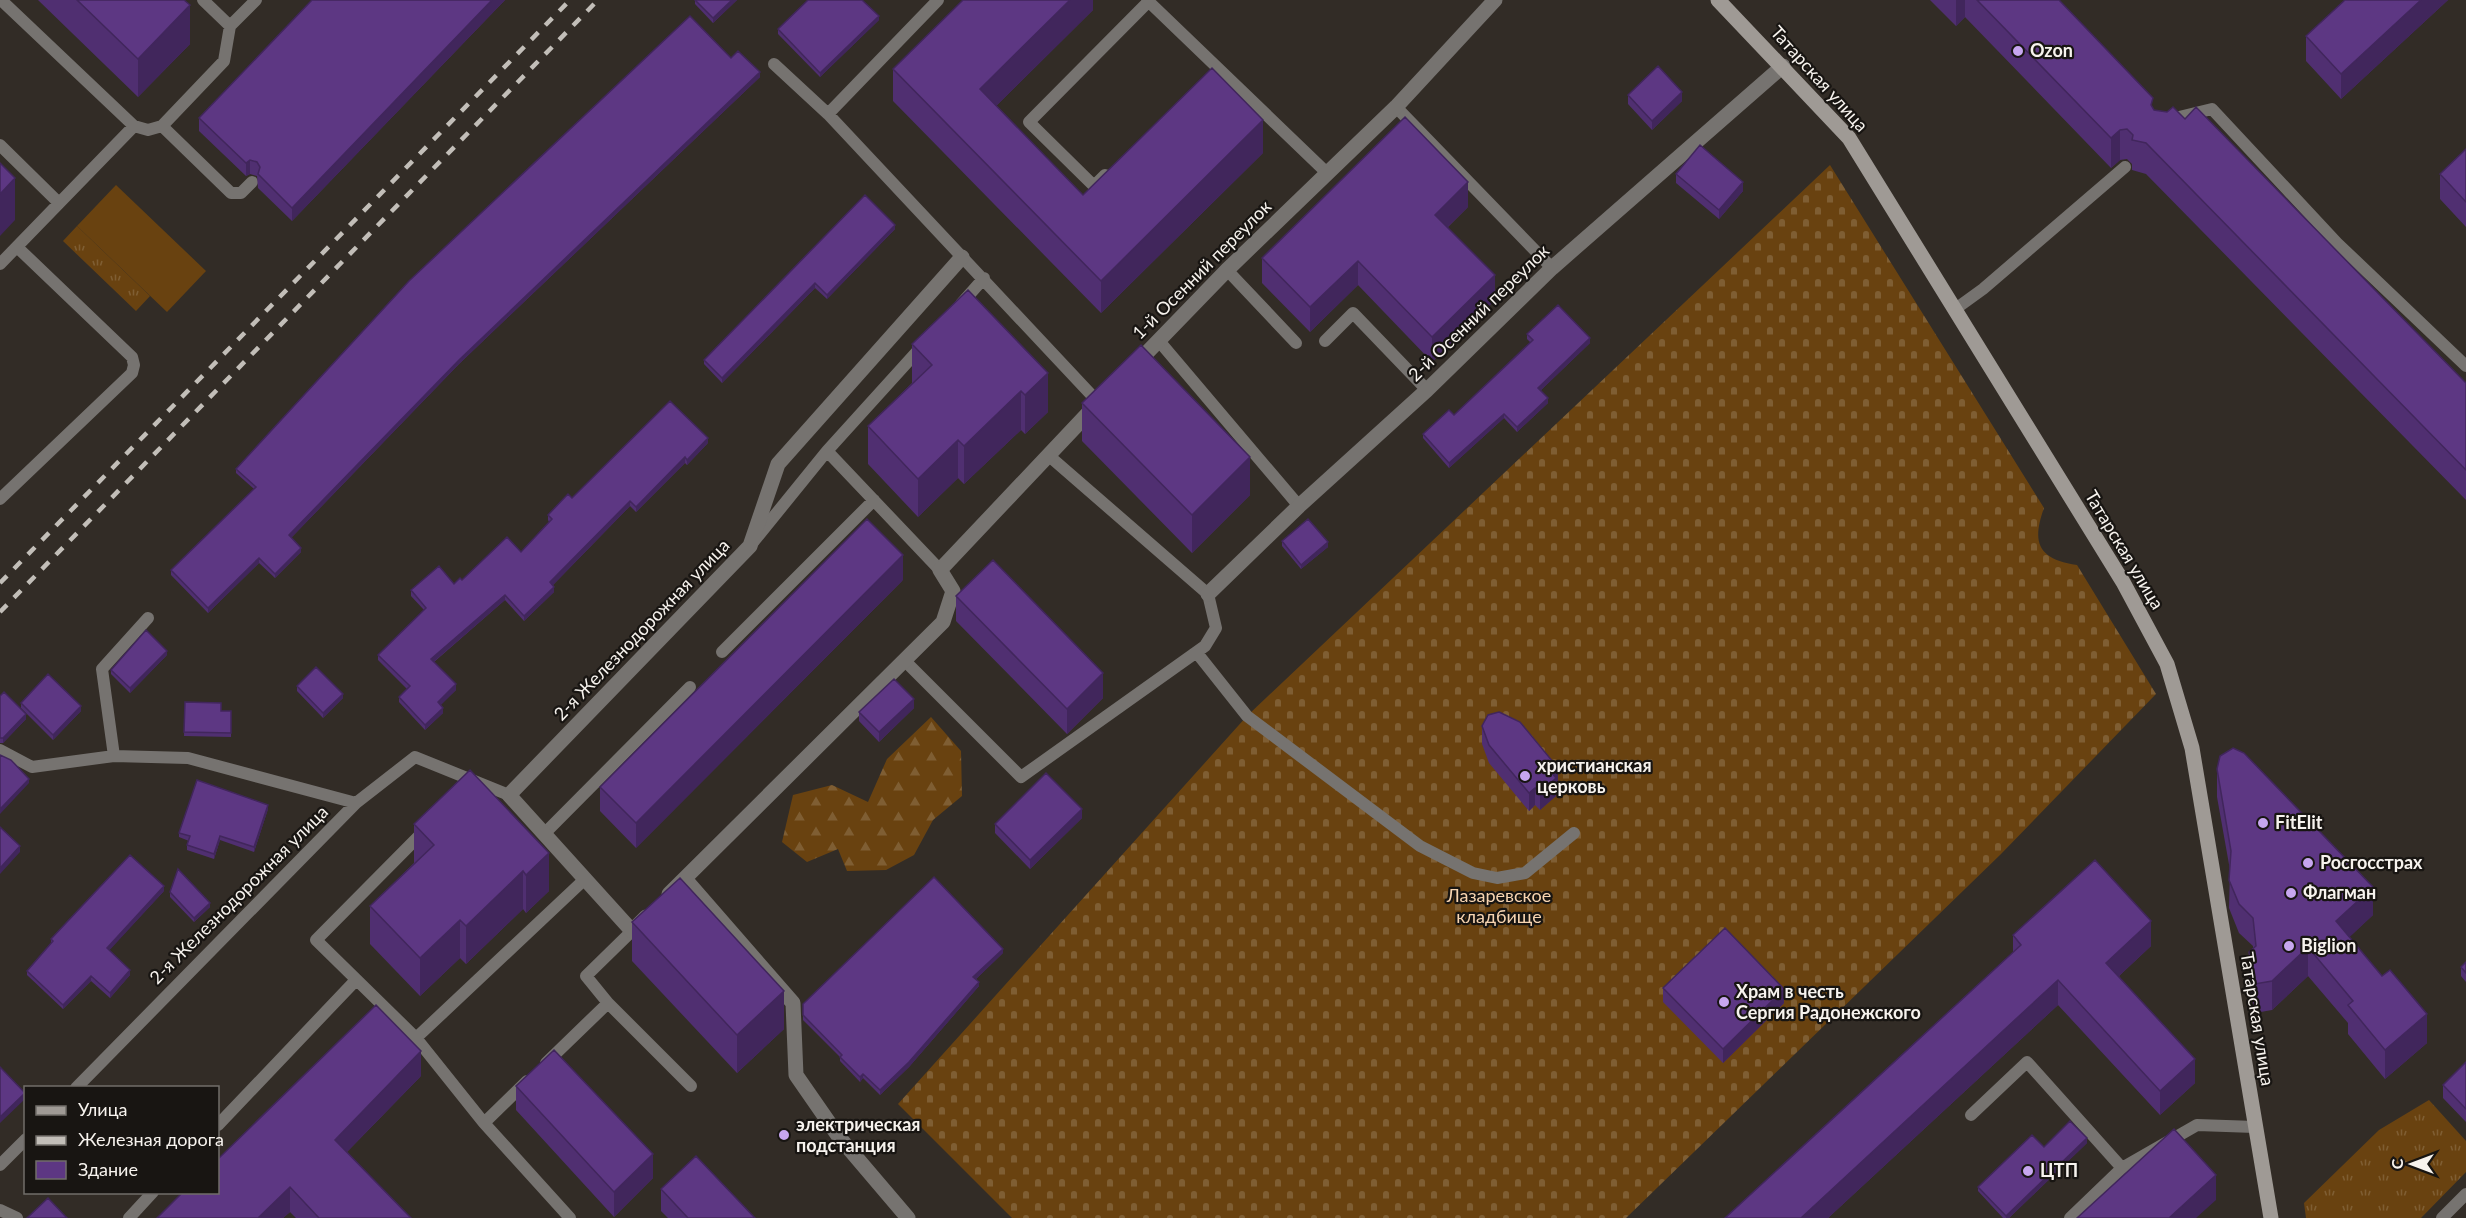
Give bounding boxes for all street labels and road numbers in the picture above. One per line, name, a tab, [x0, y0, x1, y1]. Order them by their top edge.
street label: Татарская улица	[1766, 21, 1873, 136]
street label: 1-й Осенний переулок	[1127, 195, 1276, 343]
street label: 2-й Осенний переулок	[1403, 239, 1554, 385]
street label: Татарская улица	[2081, 486, 2169, 613]
street label: 2-я Железнодорожная улица	[549, 534, 734, 724]
street label: 2-я Железнодорожная улица	[145, 801, 332, 988]
street label: Татарская улица	[2237, 951, 2279, 1087]

